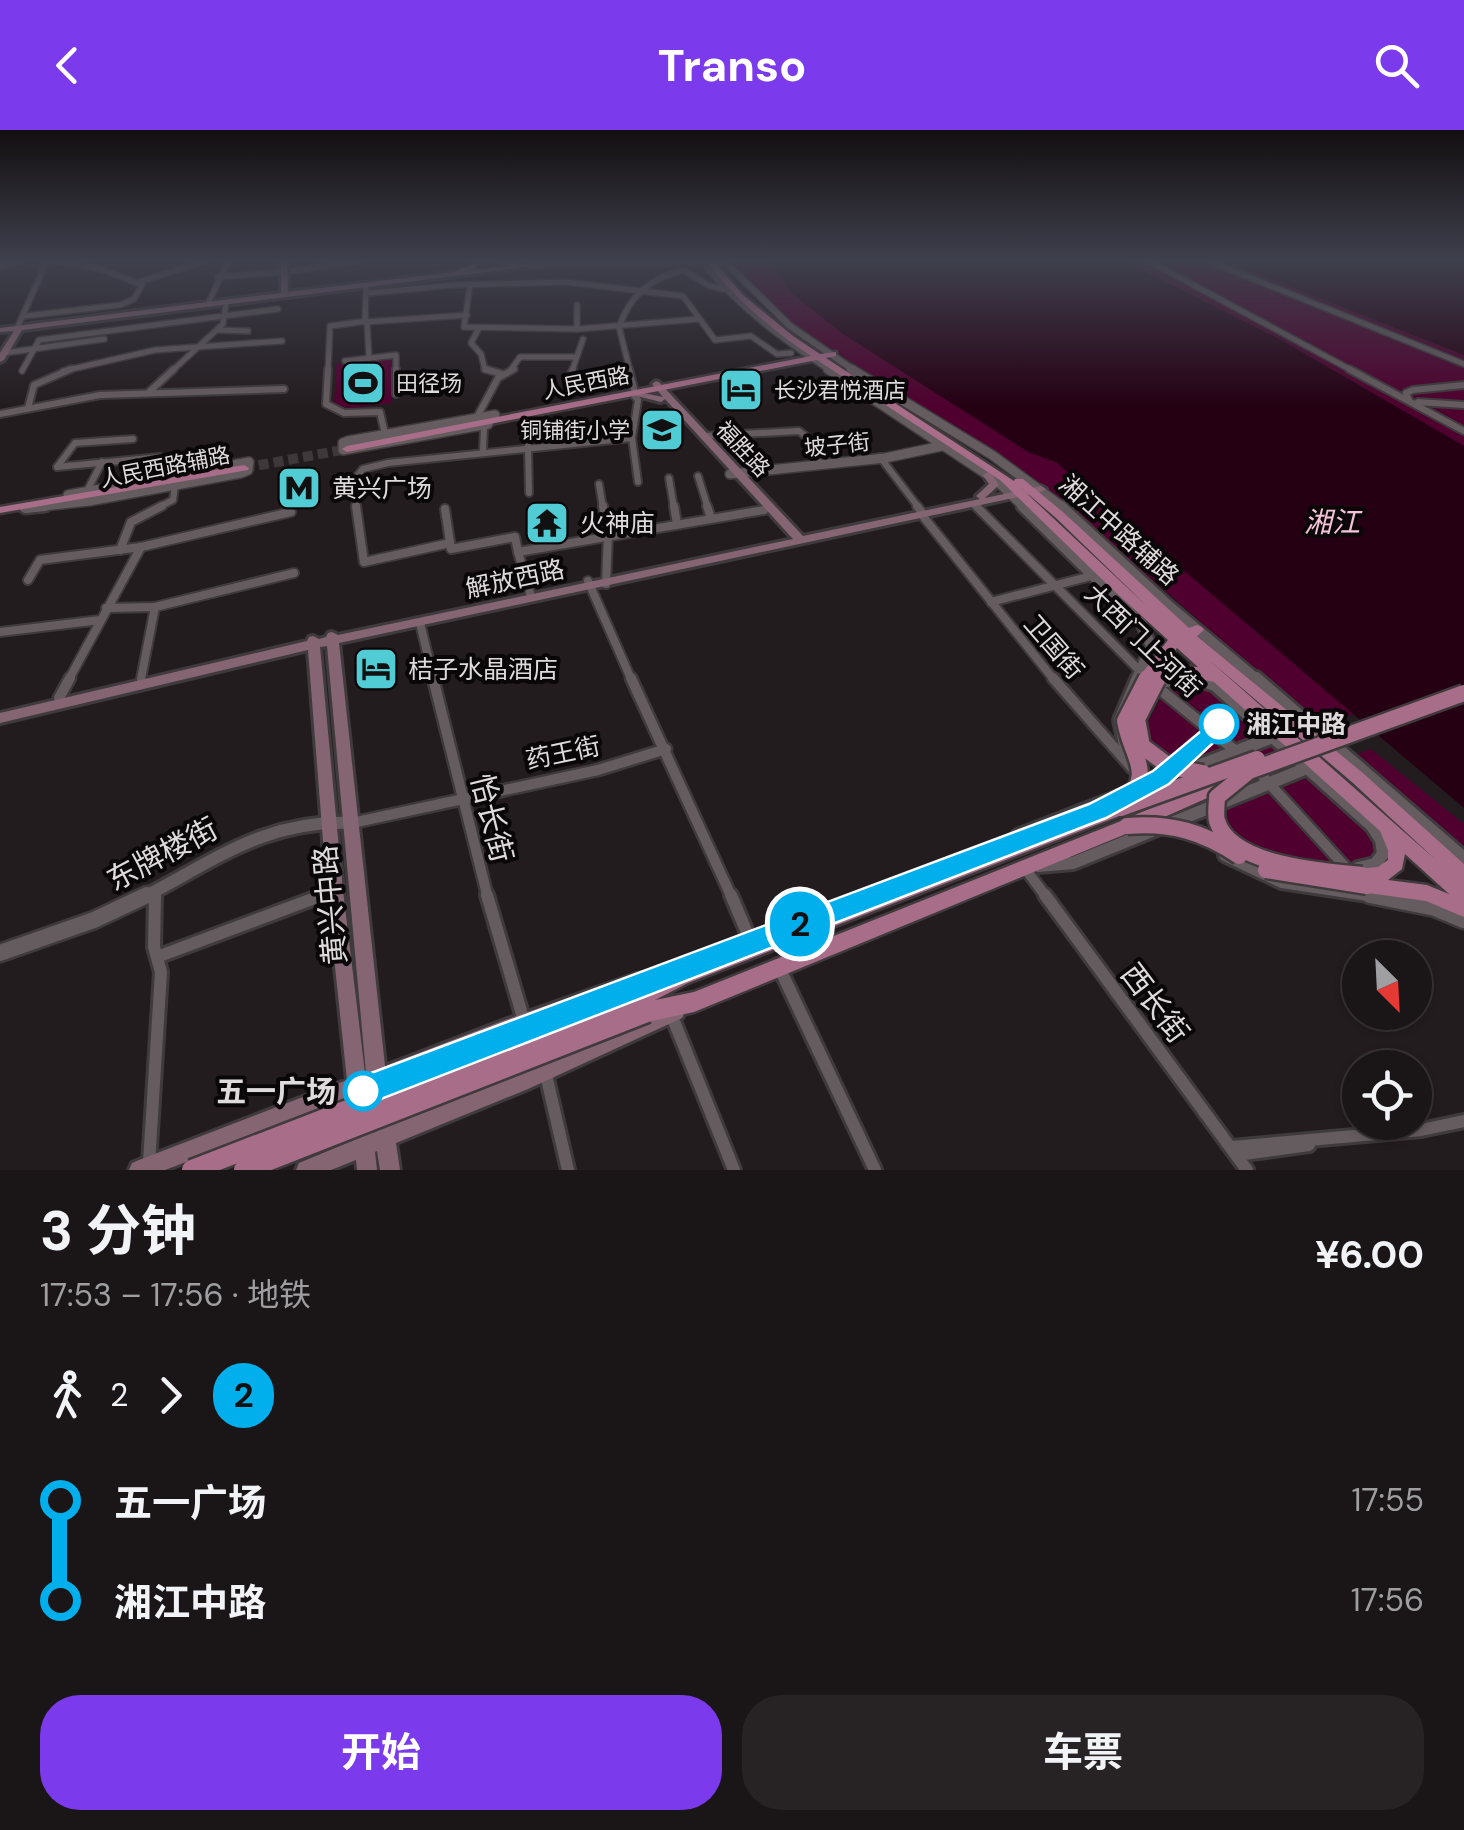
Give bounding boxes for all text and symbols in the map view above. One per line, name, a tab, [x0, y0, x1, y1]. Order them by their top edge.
text: Transo	[658, 36, 806, 95]
icon: back	[40, 38, 95, 93]
icon: search	[1369, 38, 1424, 93]
sports icon: 田径场	[340, 360, 386, 406]
street label: 人民西路	[540, 360, 632, 406]
hotel icon: 长沙君悦酒店	[718, 367, 764, 413]
place label: 田径场	[396, 369, 462, 398]
place label: 长沙君悦酒店	[774, 376, 906, 405]
school or university icon: 铜铺街小学	[639, 407, 685, 453]
street label: 福胜路	[710, 415, 776, 483]
place label: 铜铺街小学	[520, 416, 630, 445]
street label: 坡子街	[803, 427, 871, 463]
street label: 人民西路辅路	[97, 440, 233, 494]
metro station icon: 黄兴广场	[276, 465, 322, 511]
street label: 湘江中路辅路	[1052, 468, 1186, 592]
place label: 黄兴广场	[332, 472, 432, 505]
temple icon: 火神庙	[524, 500, 570, 546]
water label: 湘江	[1304, 504, 1363, 541]
place label: 火神庙	[580, 507, 655, 540]
street label: 解放西路	[463, 552, 567, 606]
street label: 大西门上河街	[1078, 577, 1208, 705]
street label: 卫国街	[1017, 608, 1091, 686]
hotel icon: 桔子水晶酒店	[353, 646, 399, 692]
place label: 桔子水晶酒店	[408, 653, 558, 686]
marker: 湘江中路	[1200, 705, 1238, 743]
place label: 湘江中路	[1246, 708, 1346, 741]
street label: 药王街	[523, 729, 603, 777]
street label: 怡长街	[462, 770, 522, 866]
street label: 东牌楼街	[100, 809, 224, 899]
street label: 黄兴中路	[305, 844, 355, 966]
line badge: 2	[768, 892, 832, 956]
text: 2	[790, 901, 810, 947]
north arrow	[1342, 940, 1432, 1030]
map controls	[1342, 940, 1432, 1140]
street label: 西长街	[1112, 955, 1198, 1051]
button: locate	[1342, 1050, 1432, 1140]
place label: 五一广场	[216, 1072, 336, 1111]
marker: 五一广场	[344, 1072, 382, 1110]
text: 3 分钟	[40, 1195, 196, 1267]
text: ¥6.00	[1315, 1230, 1424, 1280]
text: 17:53 – 17:56 · 地铁	[40, 1274, 311, 1316]
icon: walk	[40, 1368, 95, 1423]
icon: forward	[143, 1368, 198, 1423]
text: 2	[233, 1372, 254, 1418]
text: 2	[110, 1374, 128, 1416]
text: 五一广场	[114, 1478, 266, 1528]
text: 17:55	[1351, 1479, 1424, 1521]
text: 湘江中路	[114, 1578, 266, 1628]
text: 17:56	[1351, 1579, 1424, 1621]
button: 开始	[40, 1695, 722, 1810]
button: 车票	[742, 1695, 1424, 1810]

